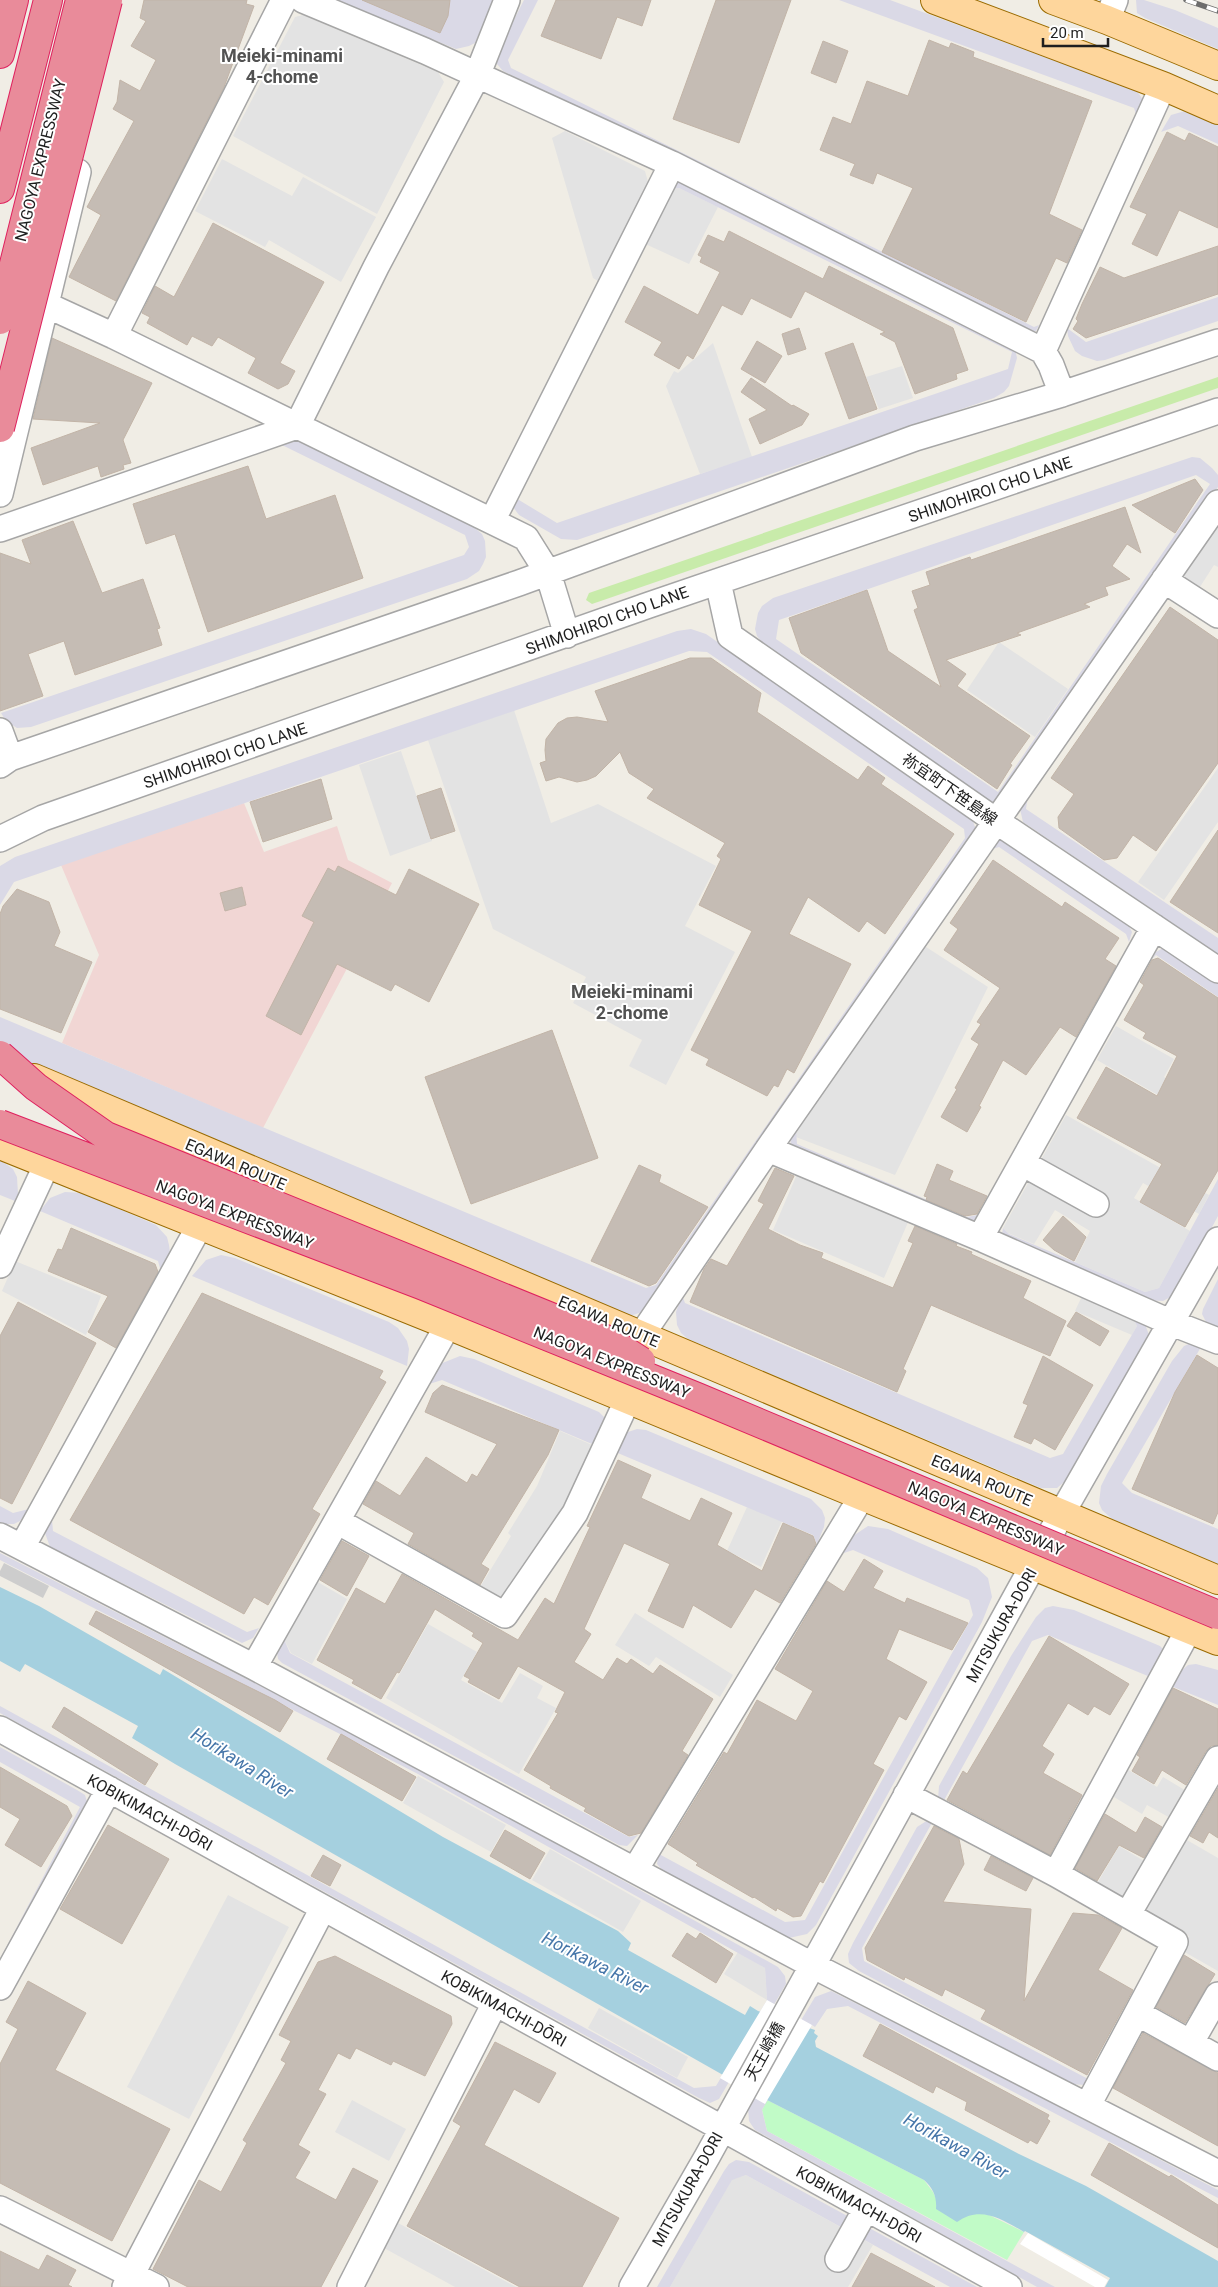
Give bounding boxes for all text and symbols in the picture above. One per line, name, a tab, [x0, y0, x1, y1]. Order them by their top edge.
scale bar	[1043, 15, 1108, 47]
text: 20 m	[1050, 24, 1084, 42]
district label: Meieki-minami 4-chome	[221, 45, 343, 87]
street label: NAGOYA EXPRESSWAY	[11, 76, 70, 243]
street label: SHIMOHIROI CHO LANE	[906, 453, 1074, 526]
street label: SHIMOHIROI CHO LANE	[523, 582, 691, 659]
street label: SHIMOHIROI CHO LANE	[141, 719, 309, 792]
street label: 祢宜町下笹島線	[898, 750, 1001, 829]
district label: Meieki-minami 2-chome	[571, 981, 693, 1023]
street label: EGAWA ROUTE	[182, 1135, 289, 1194]
street label: NAGOYA EXPRESSWAY	[153, 1176, 317, 1253]
street label: EGAWA ROUTE	[555, 1292, 662, 1351]
street label: NAGOYA EXPRESSWAY	[531, 1322, 693, 1403]
street label: EGAWA ROUTE	[928, 1451, 1035, 1510]
street label: NAGOYA EXPRESSWAY	[905, 1477, 1067, 1560]
street label: MITSUKURA-DORI	[962, 1565, 1041, 1686]
water label: Horikawa River	[187, 1723, 298, 1803]
street label: KOBIKIMACHI-DŌRI	[84, 1770, 216, 1855]
water label: Horikawa River	[539, 1927, 653, 1999]
street label: KOBIKIMACHI-DŌRI	[438, 1966, 570, 2051]
street label: 天王崎橋	[741, 2019, 788, 2084]
water label: Horikawa River	[900, 2108, 1013, 2184]
street label: MITSUKURA-DORI	[648, 2129, 727, 2250]
street label: KOBIKIMACHI-DŌRI	[793, 2162, 925, 2247]

